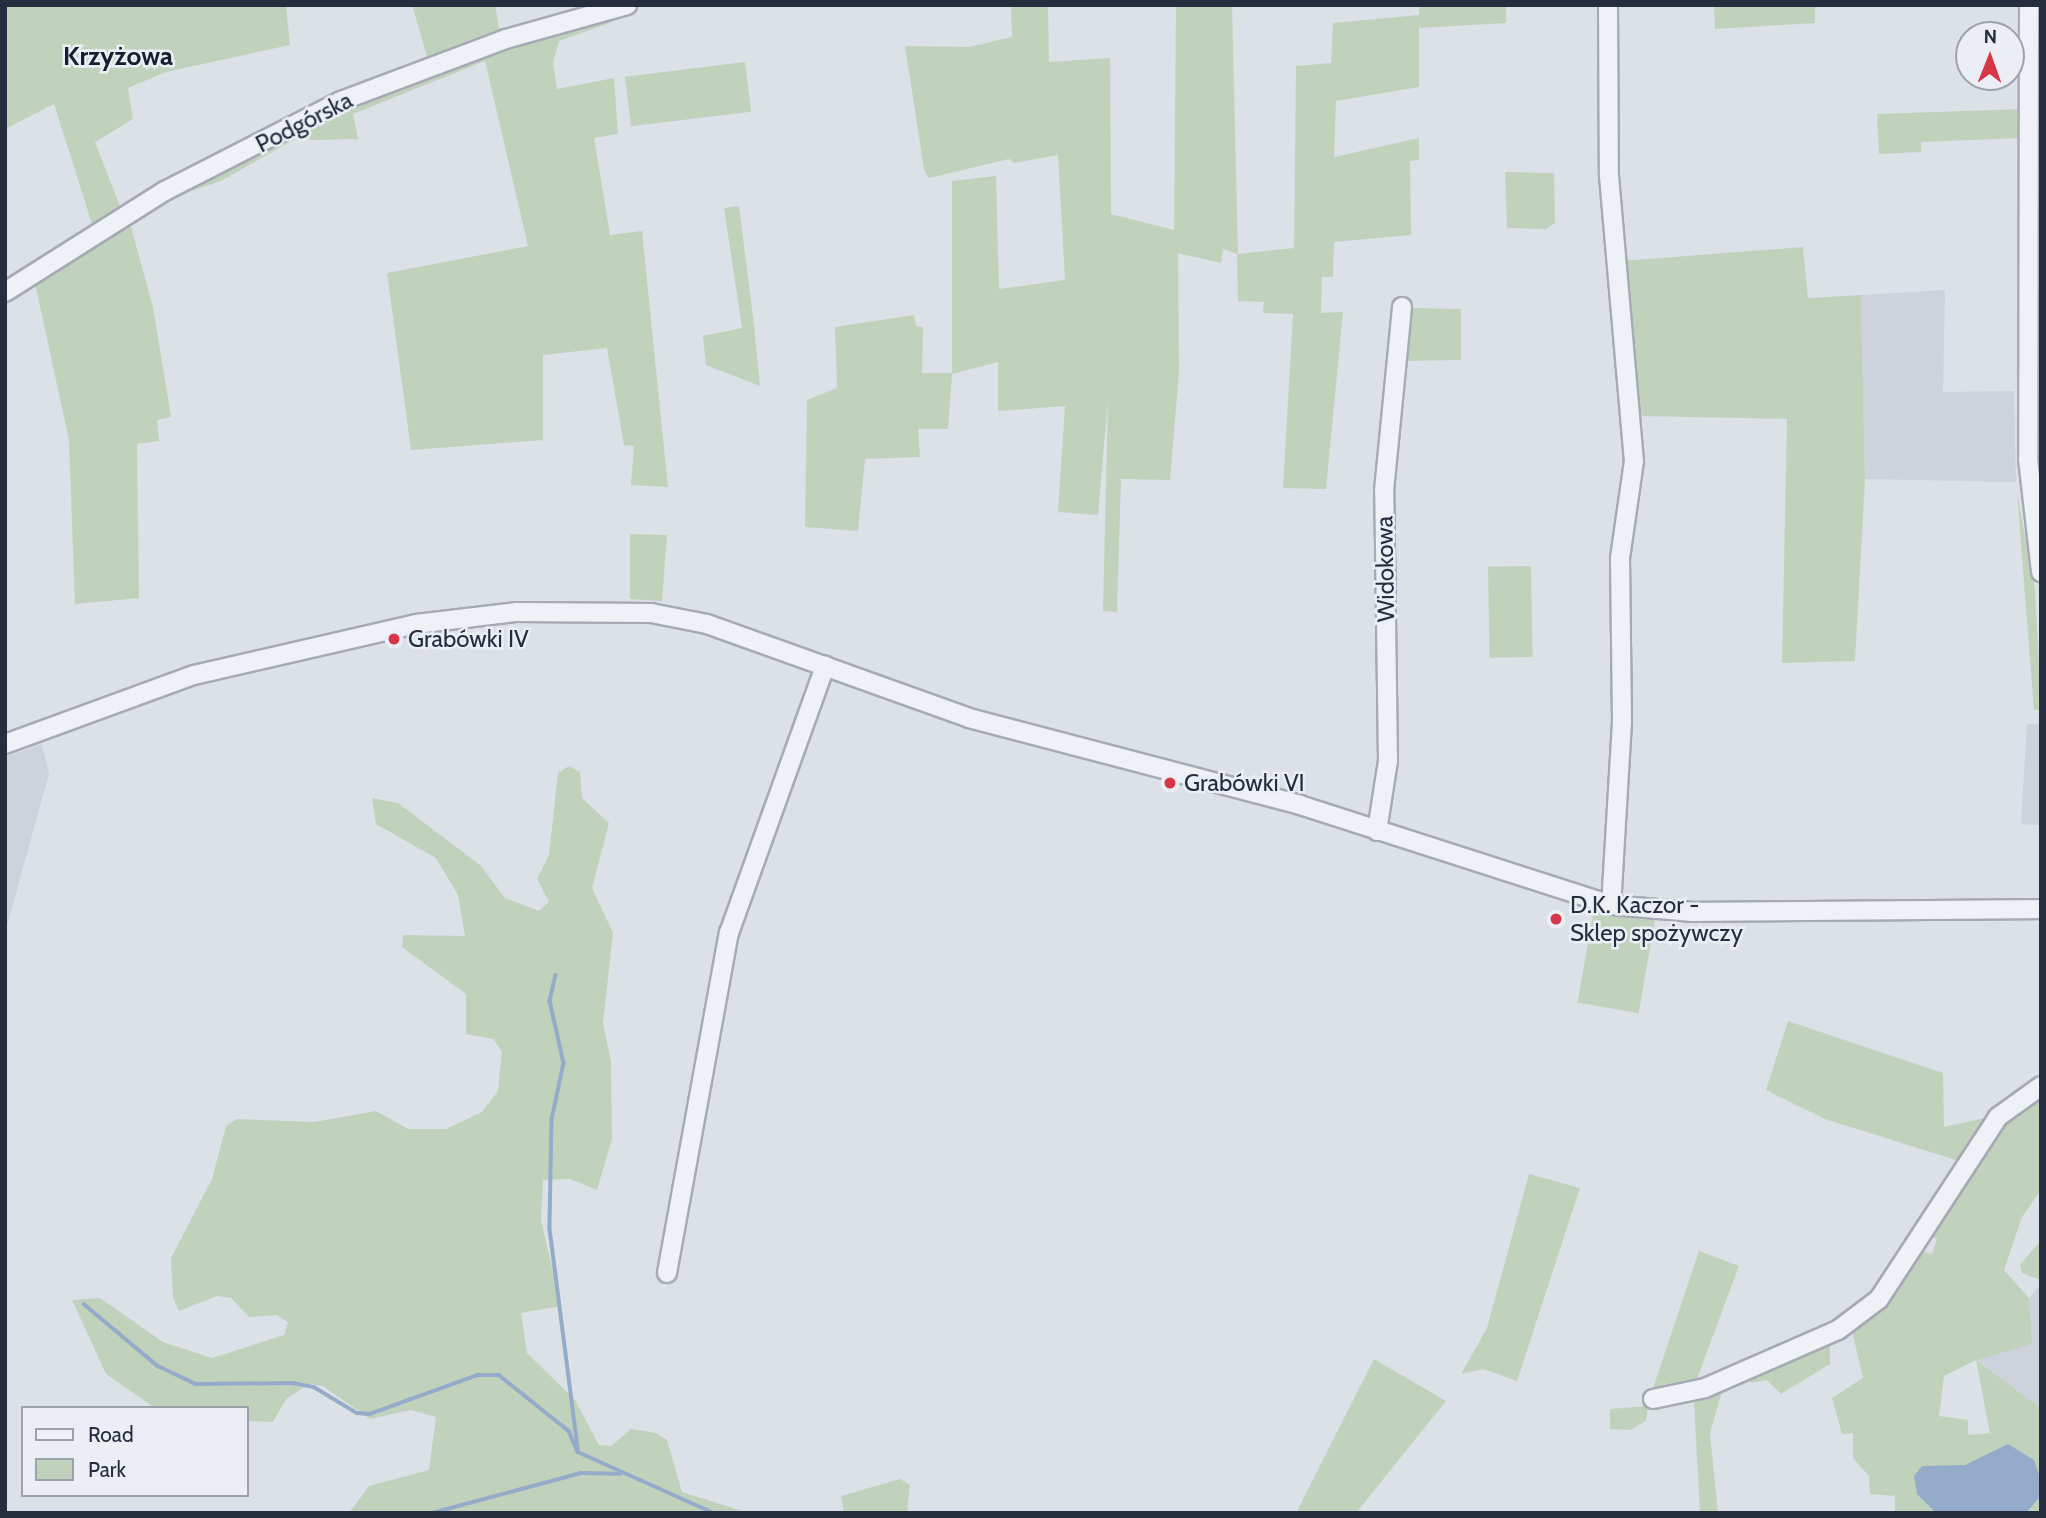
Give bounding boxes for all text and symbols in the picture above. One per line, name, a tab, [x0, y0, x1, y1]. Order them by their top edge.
north arrow	[1955, 21, 2025, 91]
text: N	[1983, 25, 1997, 48]
district label: Krzyżowa	[63, 41, 173, 73]
street label: Podgórska	[251, 85, 357, 159]
street label: Widokowa	[1370, 516, 1400, 622]
place label: Grabówki IV	[408, 625, 529, 653]
marker: Grabówki IV	[386, 631, 402, 647]
place label: Grabówki VI	[1184, 769, 1305, 797]
marker: Grabówki VI	[1162, 775, 1178, 791]
place label: D.K. Kaczor - Sklep spożywczy	[1570, 891, 1743, 947]
marker: D.K. Kaczor - Sklep spożywczy	[1548, 911, 1564, 927]
legend	[21, 1406, 248, 1497]
text: Road	[88, 1422, 134, 1447]
text: Park	[88, 1457, 126, 1482]

